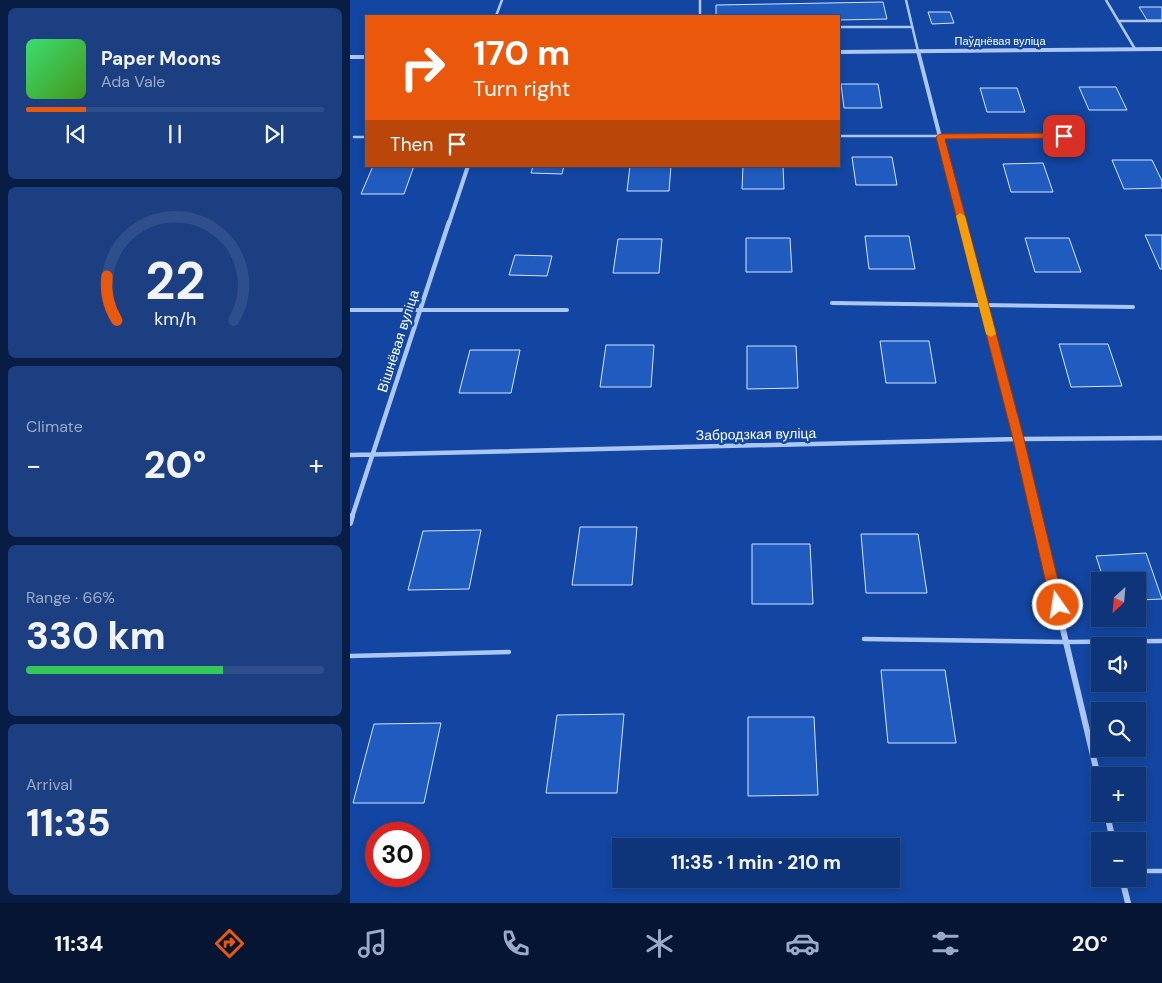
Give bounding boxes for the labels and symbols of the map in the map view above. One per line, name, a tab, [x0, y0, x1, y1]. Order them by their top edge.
street label: Паўднёвая вуліца	[955, 34, 1046, 48]
pin	[1043, 115, 1085, 157]
street label: Вішнёвая вуліца	[373, 287, 423, 394]
street label: Забродзкая вуліца	[696, 424, 817, 444]
north arrow	[1091, 572, 1146, 628]
position arrow	[1031, 578, 1083, 630]
speed limit sign: 30	[365, 822, 430, 887]

